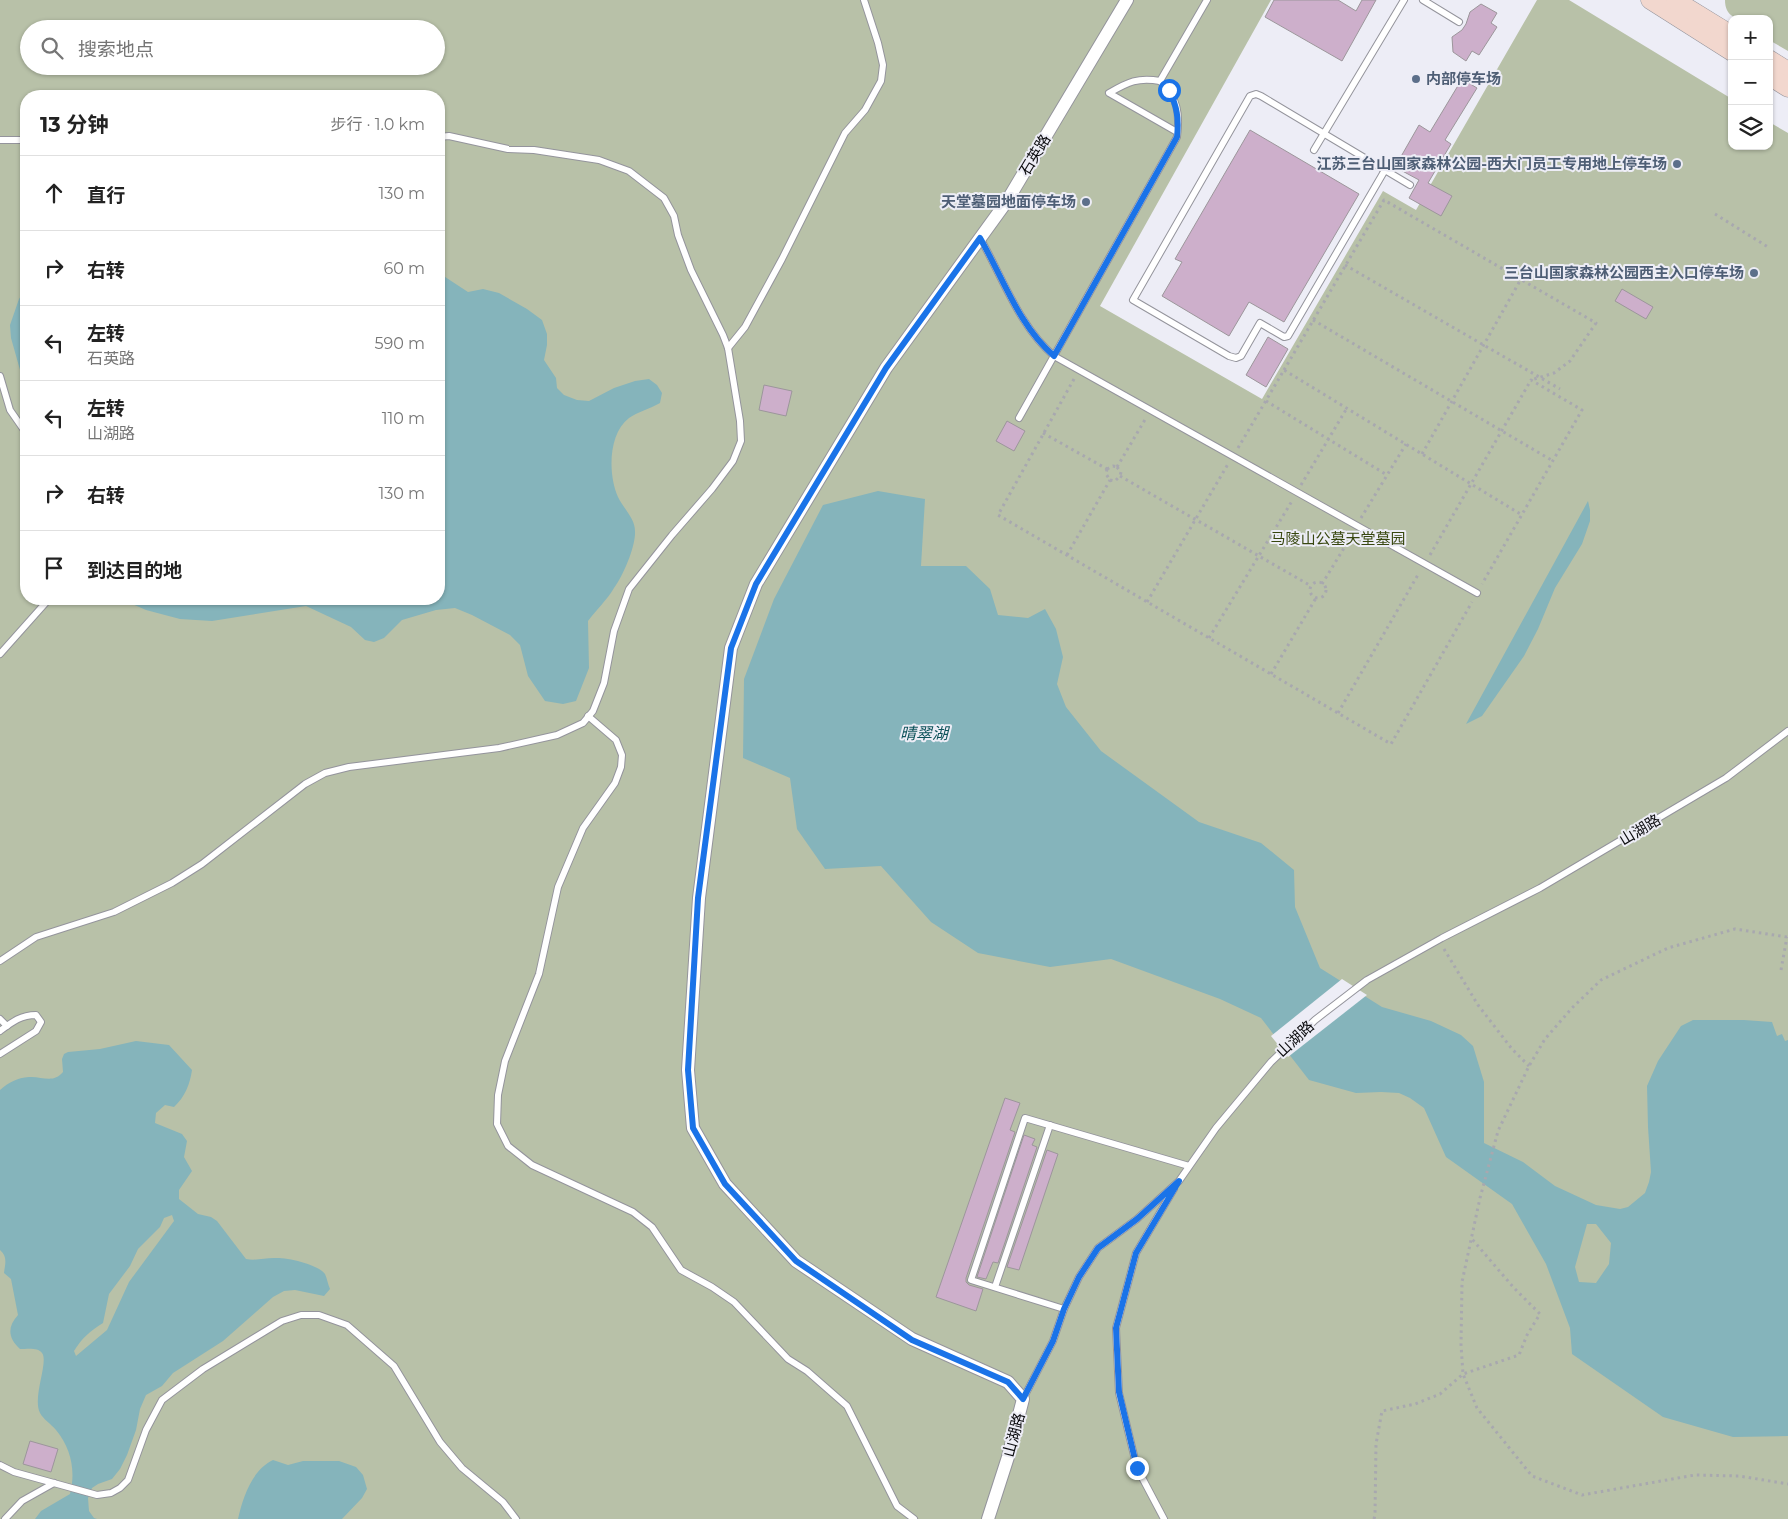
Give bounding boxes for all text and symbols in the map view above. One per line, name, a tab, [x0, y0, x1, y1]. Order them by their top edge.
map controls	[1728, 15, 1773, 150]
button: +	[1728, 15, 1773, 60]
search box	[20, 20, 445, 75]
icon: search	[38, 34, 66, 62]
text: 搜索地点	[78, 38, 154, 61]
button: −	[1728, 60, 1773, 105]
place label: 内部停车场	[1426, 69, 1501, 88]
marker: 内部停车场	[1410, 73, 1422, 85]
route start	[1158, 79, 1181, 102]
button: layers	[1728, 105, 1773, 150]
text: 13 分钟	[40, 112, 109, 137]
text: 步行 · 1.0 km	[330, 115, 425, 134]
street label: 石英路	[1015, 131, 1054, 179]
place label: 江苏三台山国家森林公园-西大门员工专用地上停车场	[1316, 154, 1667, 173]
marker: 江苏三台山国家森林公园-西大门员工专用地上停车场	[1671, 158, 1683, 170]
icon: ahead	[40, 179, 68, 207]
text: 直行	[87, 184, 125, 207]
text: 130 m	[378, 184, 425, 203]
place label: 天堂墓园地面停车场	[941, 192, 1076, 211]
marker: 天堂墓园地面停车场	[1080, 196, 1092, 208]
icon: right	[40, 254, 68, 282]
text: 右转	[87, 259, 125, 282]
text: 60 m	[383, 259, 425, 278]
place label: 三台山国家森林公园西主入口停车场	[1504, 263, 1744, 282]
marker: 三台山国家森林公园西主入口停车场	[1748, 267, 1760, 279]
text: 左转	[87, 322, 125, 345]
icon: left	[40, 329, 68, 357]
text: 590 m	[374, 334, 425, 353]
text: 石英路	[87, 349, 135, 368]
text: 左转	[87, 397, 125, 420]
icon: left	[40, 404, 68, 432]
text: 110 m	[382, 409, 425, 428]
text: 山湖路	[87, 424, 135, 443]
icon: right	[40, 479, 68, 507]
text: 右转	[87, 484, 125, 507]
text: 130 m	[378, 484, 425, 503]
park label: 马陵山公墓天堂墓园	[1270, 529, 1406, 548]
icon: arrive	[40, 554, 68, 582]
text: 到达目的地	[87, 559, 182, 582]
water label: 晴翠湖	[900, 724, 951, 743]
street label: 山湖路	[1616, 810, 1664, 849]
street label: 山湖路	[1272, 1016, 1318, 1061]
street label: 山湖路	[999, 1411, 1029, 1459]
route end	[1126, 1457, 1149, 1480]

